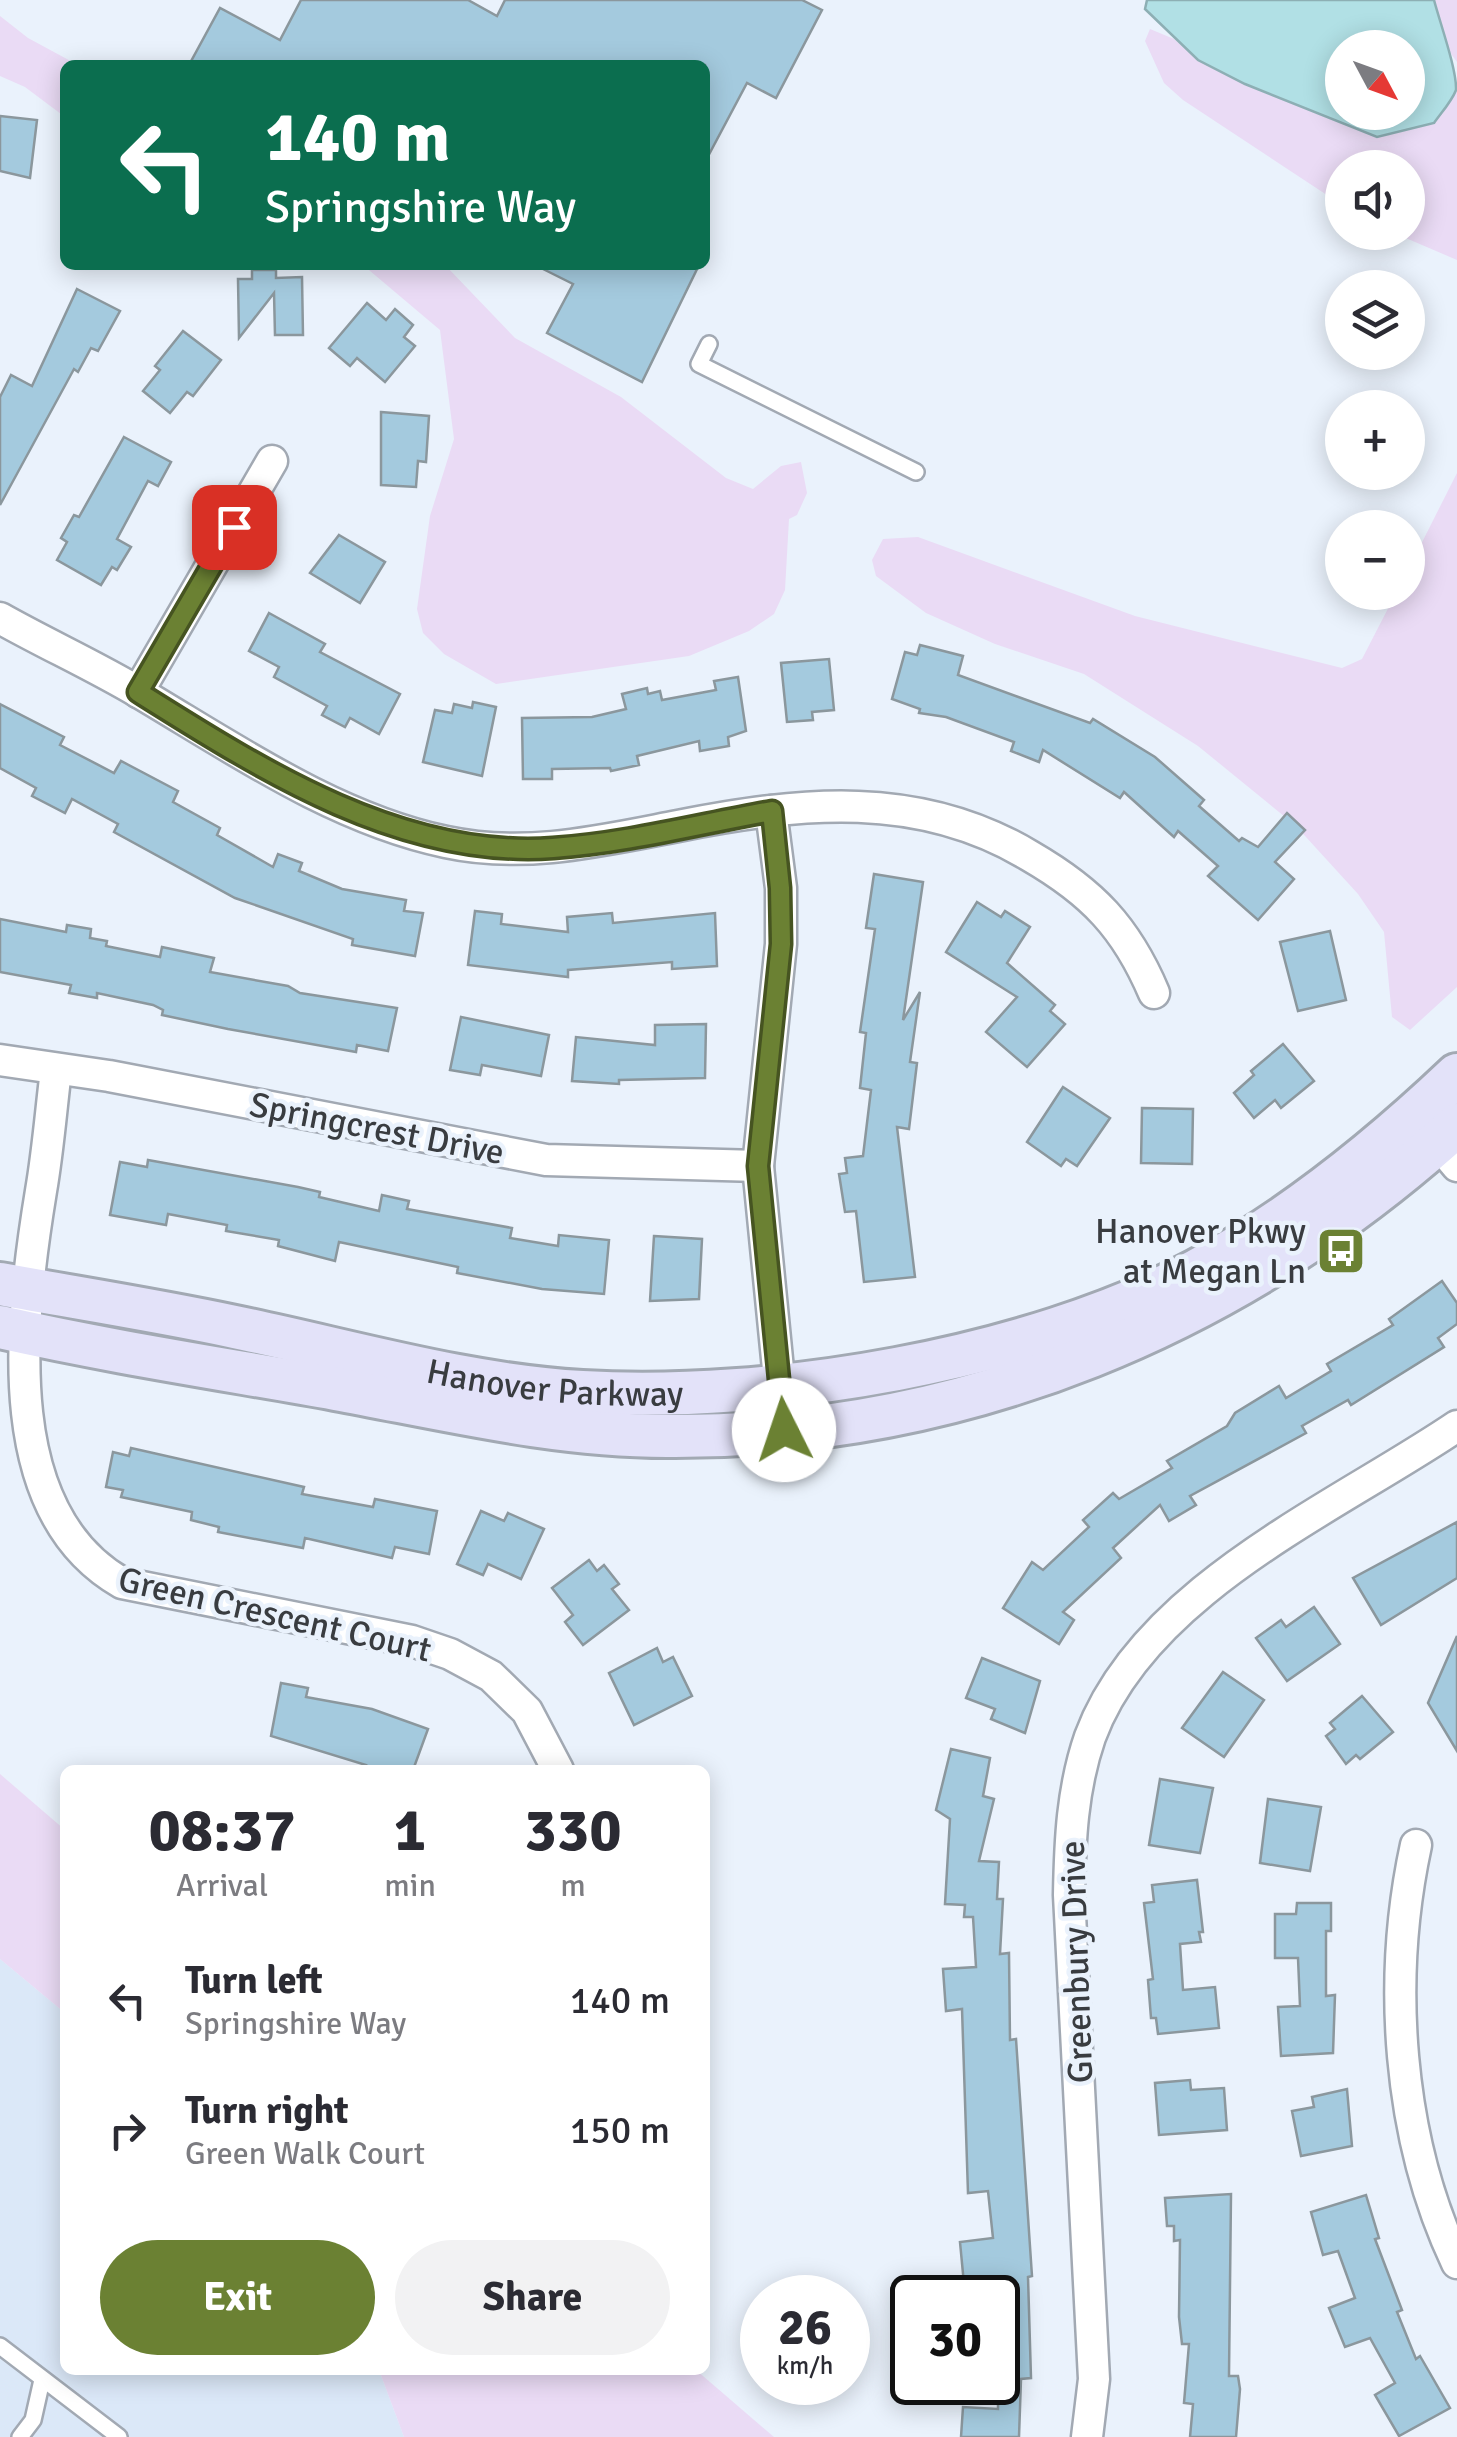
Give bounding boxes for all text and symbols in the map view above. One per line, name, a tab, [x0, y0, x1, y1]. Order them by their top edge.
north arrow	[1325, 30, 1425, 130]
map controls	[1325, 30, 1425, 610]
text: 140 m	[265, 94, 450, 180]
icon: left	[100, 100, 230, 230]
button: sound	[1325, 150, 1425, 250]
text: Springshire Way	[265, 180, 576, 235]
button: layers	[1325, 270, 1425, 370]
button: +	[1325, 390, 1425, 490]
pin	[192, 485, 277, 570]
icon: arrive	[207, 500, 262, 555]
button: −	[1325, 510, 1425, 610]
street label: Springcrest Drive	[246, 1083, 508, 1174]
place label: Hanover Pkwy at Megan Ln	[1095, 1210, 1306, 1293]
bus stop icon: Hanover Pkwy at Megan Ln	[1315, 1225, 1367, 1277]
street label: Hanover Parkway	[423, 1350, 684, 1416]
position arrow	[732, 1378, 836, 1482]
street label: Green Crescent Court	[114, 1558, 435, 1671]
text: 08:37	[148, 1794, 296, 1868]
text: 1	[394, 1794, 426, 1868]
text: 330	[524, 1794, 622, 1868]
street label: Greenbury Drive	[1051, 1840, 1102, 2084]
text: Arrival	[176, 1866, 268, 1905]
text: min	[384, 1866, 436, 1905]
text: m	[560, 1866, 586, 1905]
text: Turn left	[185, 1957, 323, 2004]
icon: left	[100, 1973, 155, 2028]
text: 140 m	[570, 1977, 670, 2024]
text: Springshire Way	[185, 2004, 406, 2043]
text: Turn right	[185, 2087, 349, 2134]
icon: right	[100, 2103, 155, 2158]
text: 150 m	[570, 2107, 670, 2154]
text: Green Walk Court	[185, 2134, 425, 2173]
button: Exit	[100, 2240, 375, 2355]
button: Share	[395, 2240, 670, 2355]
speed limit sign: 30	[890, 2275, 1020, 2405]
text: 26	[778, 2297, 832, 2359]
text: km/h	[777, 2350, 833, 2381]

